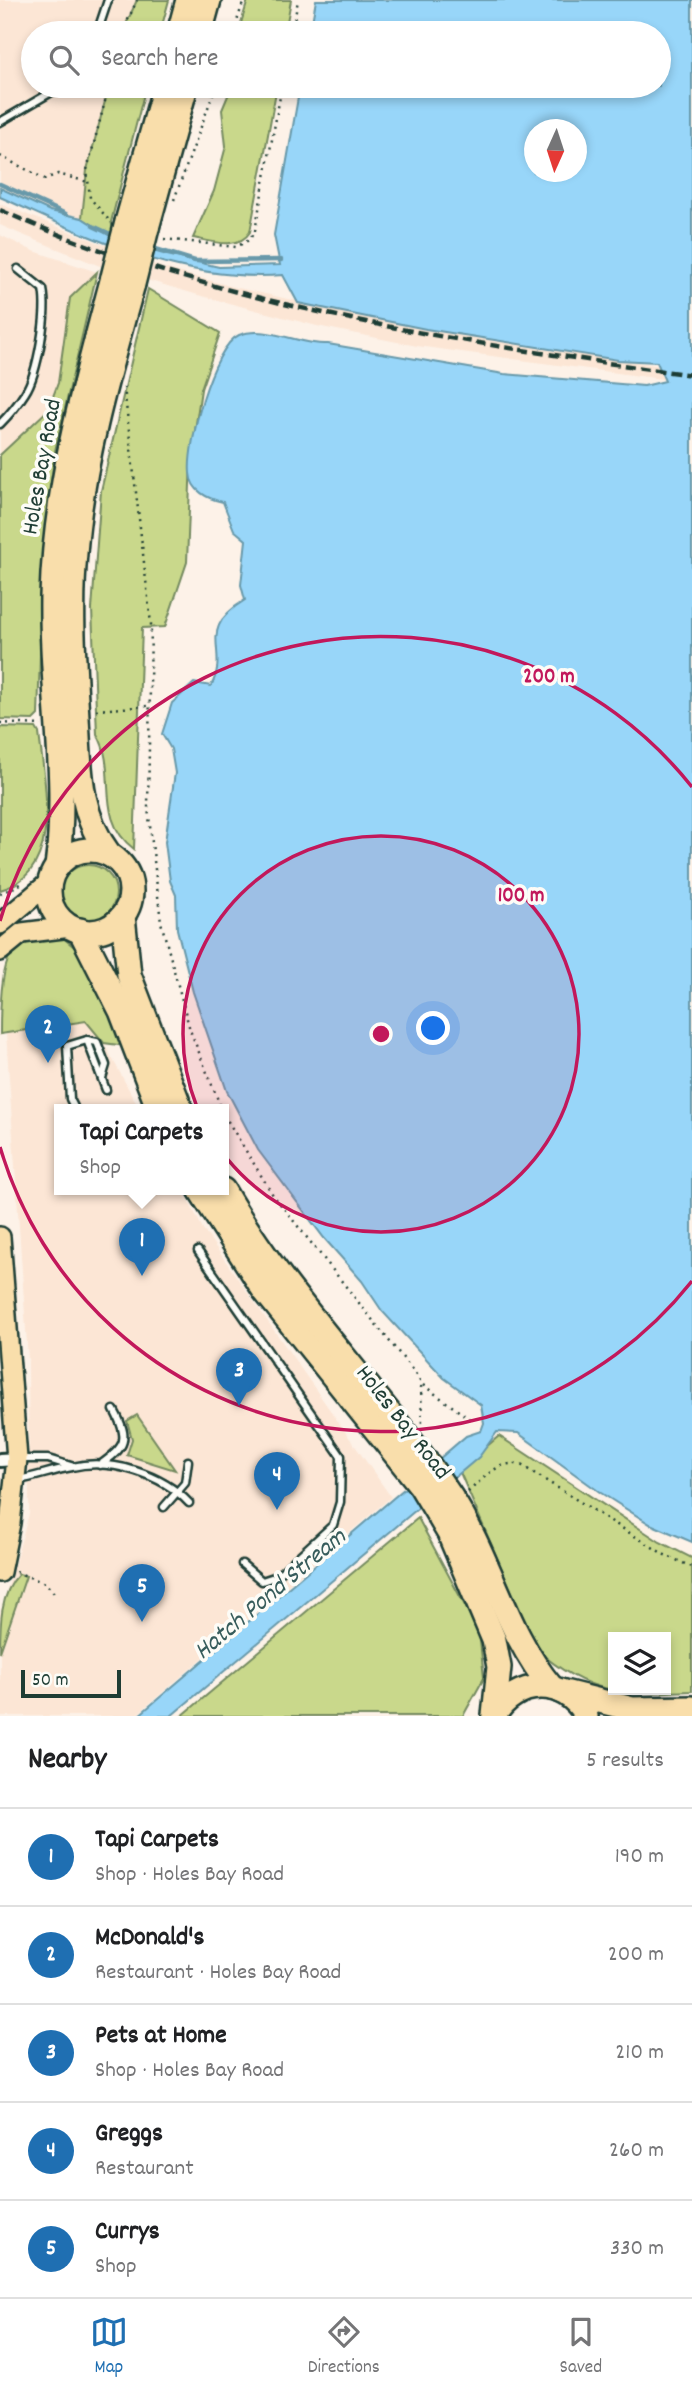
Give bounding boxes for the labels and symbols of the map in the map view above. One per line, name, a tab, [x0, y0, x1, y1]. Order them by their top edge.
north arrow	[524, 119, 587, 182]
street label: Holes Bay Road	[14, 396, 72, 538]
text: 200 m	[523, 663, 575, 693]
text: 100 m	[498, 882, 544, 912]
pin: 2	[25, 1005, 71, 1063]
your location	[416, 1011, 450, 1045]
centre of rings	[369, 1022, 393, 1046]
pin: 1	[119, 1218, 165, 1276]
pin: 3	[216, 1348, 262, 1406]
street label: Holes Bay Road	[346, 1358, 458, 1488]
pin: 4	[254, 1452, 300, 1510]
water label: Hatch Pond Stream	[187, 1519, 356, 1670]
pin: 5	[119, 1564, 165, 1622]
scale bar	[21, 1667, 121, 1699]

